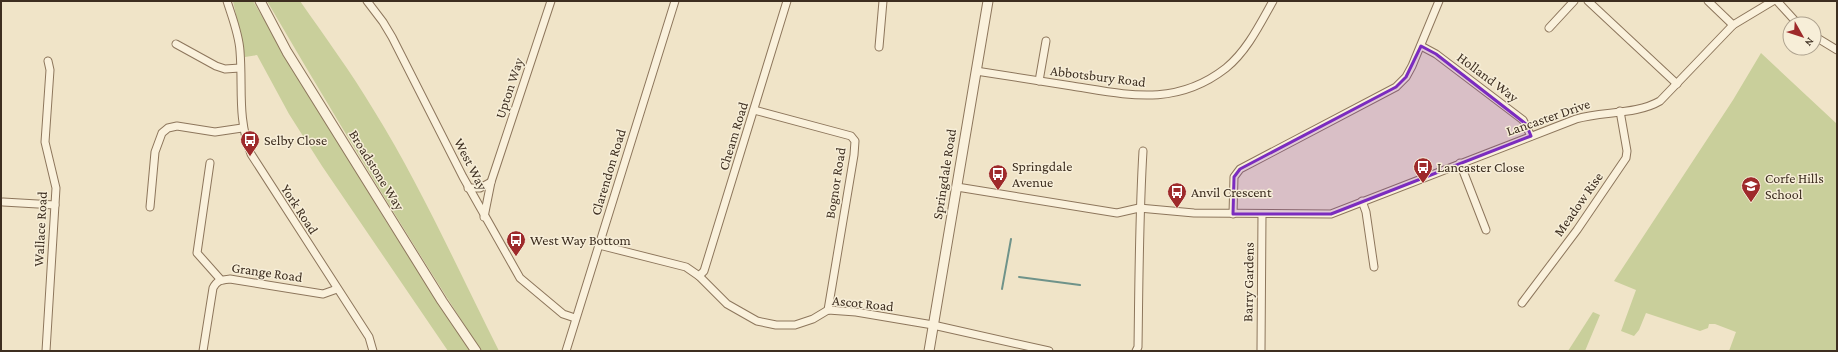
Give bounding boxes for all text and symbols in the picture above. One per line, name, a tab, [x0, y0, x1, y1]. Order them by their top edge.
north arrow	[1782, 16, 1822, 56]
text: N	[1802, 36, 1817, 49]
street label: Holland Way	[1454, 49, 1522, 106]
street label: Upton Way	[492, 55, 527, 120]
street label: Abbotsbury Road	[1049, 62, 1147, 90]
street label: Lancaster Drive	[1504, 95, 1592, 139]
street label: Cheam Road	[715, 99, 751, 172]
street label: Clarendon Road	[587, 126, 629, 217]
street label: Broadstone Way	[346, 127, 408, 213]
street label: Springdale Road	[929, 127, 959, 220]
bus stop icon: Selby Close	[239, 129, 261, 157]
place label: Selby Close	[264, 132, 327, 148]
street label: West Way	[451, 135, 491, 193]
street label: Bognor Road	[821, 146, 849, 220]
bus stop icon: Lancaster Close	[1412, 156, 1434, 184]
place label: Springdale Avenue	[1012, 158, 1072, 190]
place label: Lancaster Close	[1437, 159, 1525, 175]
bus stop icon: Springdale Avenue	[987, 163, 1009, 191]
street label: Meadow Rise	[1550, 169, 1606, 239]
place label: Corfe Hills School	[1765, 170, 1824, 202]
school or university icon: Corfe Hills School	[1740, 175, 1762, 203]
street label: York Road	[278, 181, 322, 237]
bus stop icon: Anvil Crescent	[1166, 181, 1188, 209]
place label: Anvil Crescent	[1191, 184, 1272, 200]
street label: Wallace Road	[30, 190, 50, 267]
bus stop icon: West Way Bottom	[505, 229, 527, 257]
place label: West Way Bottom	[530, 232, 631, 248]
street label: Barry Gardens	[1239, 242, 1257, 322]
street label: Grange Road	[231, 259, 304, 285]
street label: Ascot Road	[831, 292, 895, 314]

